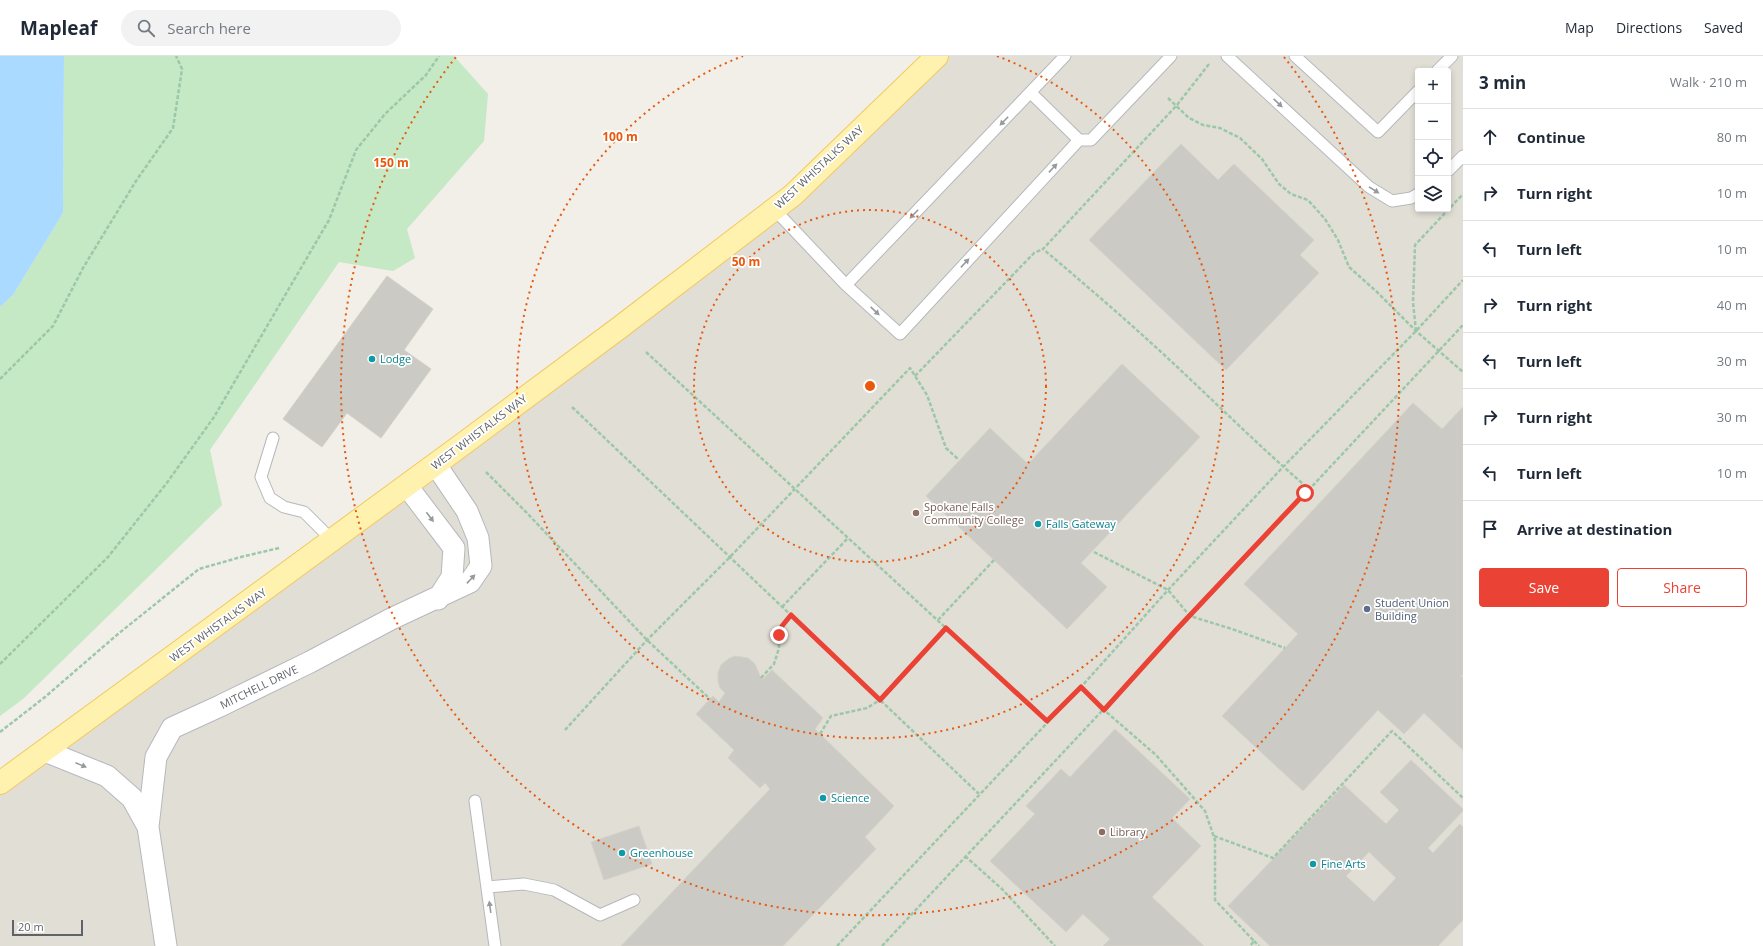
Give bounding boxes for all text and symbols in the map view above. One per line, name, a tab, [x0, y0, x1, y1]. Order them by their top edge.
search box	[121, 10, 401, 46]
text: Mapleaf	[20, 15, 97, 41]
icon: search	[135, 17, 157, 39]
text: Search here	[167, 18, 251, 38]
text: Map	[1565, 18, 1594, 37]
text: Directions	[1616, 18, 1682, 37]
text: Saved	[1704, 18, 1743, 37]
map controls	[1415, 68, 1451, 212]
button: +	[1415, 68, 1451, 104]
text: 3 min	[1479, 71, 1526, 94]
text: Walk · 210 m	[1670, 73, 1747, 91]
one-way arrow	[1273, 98, 1283, 107]
button: −	[1415, 104, 1451, 140]
one-way arrow	[999, 116, 1009, 126]
street label: WEST WHISTALKS WAY	[771, 121, 867, 212]
icon: ahead	[1479, 126, 1501, 148]
text: Continue	[1517, 127, 1585, 147]
text: 100 m	[602, 128, 638, 145]
text: 80 m	[1717, 128, 1747, 146]
button: locate	[1415, 140, 1451, 176]
text: 150 m	[373, 154, 409, 171]
one-way arrow	[1049, 163, 1058, 173]
button: layers	[1415, 176, 1451, 212]
icon: right	[1479, 182, 1501, 204]
text: Turn right	[1517, 183, 1592, 203]
text: 10 m	[1717, 184, 1747, 202]
one-way arrow	[1368, 186, 1380, 193]
one-way arrow	[909, 209, 919, 219]
icon: left	[1479, 238, 1501, 260]
text: Turn left	[1517, 239, 1582, 259]
text: 10 m	[1717, 240, 1747, 258]
text: 50 m	[732, 253, 760, 270]
one-way arrow	[960, 258, 970, 268]
icon: right	[1479, 294, 1501, 316]
text: Turn right	[1517, 295, 1592, 315]
text: 40 m	[1717, 296, 1747, 314]
one-way arrow	[870, 306, 880, 316]
icon: left	[1479, 350, 1501, 372]
place label: Lodge	[380, 351, 411, 366]
text: Turn left	[1517, 351, 1582, 371]
text: 30 m	[1717, 352, 1747, 370]
marker: Lodge	[367, 354, 377, 364]
centre of rings	[863, 379, 877, 393]
street label: WEST WHISTALKS WAY	[428, 390, 530, 473]
icon: right	[1479, 406, 1501, 428]
text: Turn right	[1517, 407, 1592, 427]
text: 30 m	[1717, 408, 1747, 426]
icon: left	[1479, 462, 1501, 484]
text: Turn left	[1517, 463, 1582, 483]
text: 10 m	[1717, 464, 1747, 482]
route start	[1296, 484, 1314, 502]
place label: Spokane Falls Community College	[924, 499, 1024, 527]
marker: Spokane Falls Community College	[911, 508, 921, 518]
one-way arrow	[426, 511, 434, 522]
place label: Falls Gateway	[1046, 516, 1116, 531]
icon: arrive	[1479, 518, 1501, 540]
marker: Falls Gateway	[1033, 519, 1043, 529]
text: Arrive at destination	[1517, 519, 1672, 539]
button: Save	[1479, 568, 1609, 607]
button: Share	[1617, 568, 1747, 607]
one-way arrow	[466, 574, 476, 584]
street label: WEST WHISTALKS WAY	[166, 584, 270, 665]
place label: Student Union Building	[1375, 595, 1449, 623]
marker: Student Union Building	[1362, 604, 1372, 614]
route end	[770, 626, 788, 644]
street label: MITCHELL DRIVE	[217, 661, 300, 712]
one-way arrow	[75, 763, 87, 769]
place label: Science	[831, 790, 869, 805]
marker: Science	[818, 793, 828, 803]
place label: Library	[1110, 824, 1146, 839]
marker: Library	[1097, 827, 1107, 837]
place label: Greenhouse	[630, 845, 693, 860]
marker: Greenhouse	[617, 848, 627, 858]
place label: Fine Arts	[1321, 856, 1366, 871]
marker: Fine Arts	[1308, 859, 1318, 869]
one-way arrow	[487, 901, 493, 913]
scale bar	[12, 918, 83, 937]
text: 20 m	[18, 919, 44, 934]

